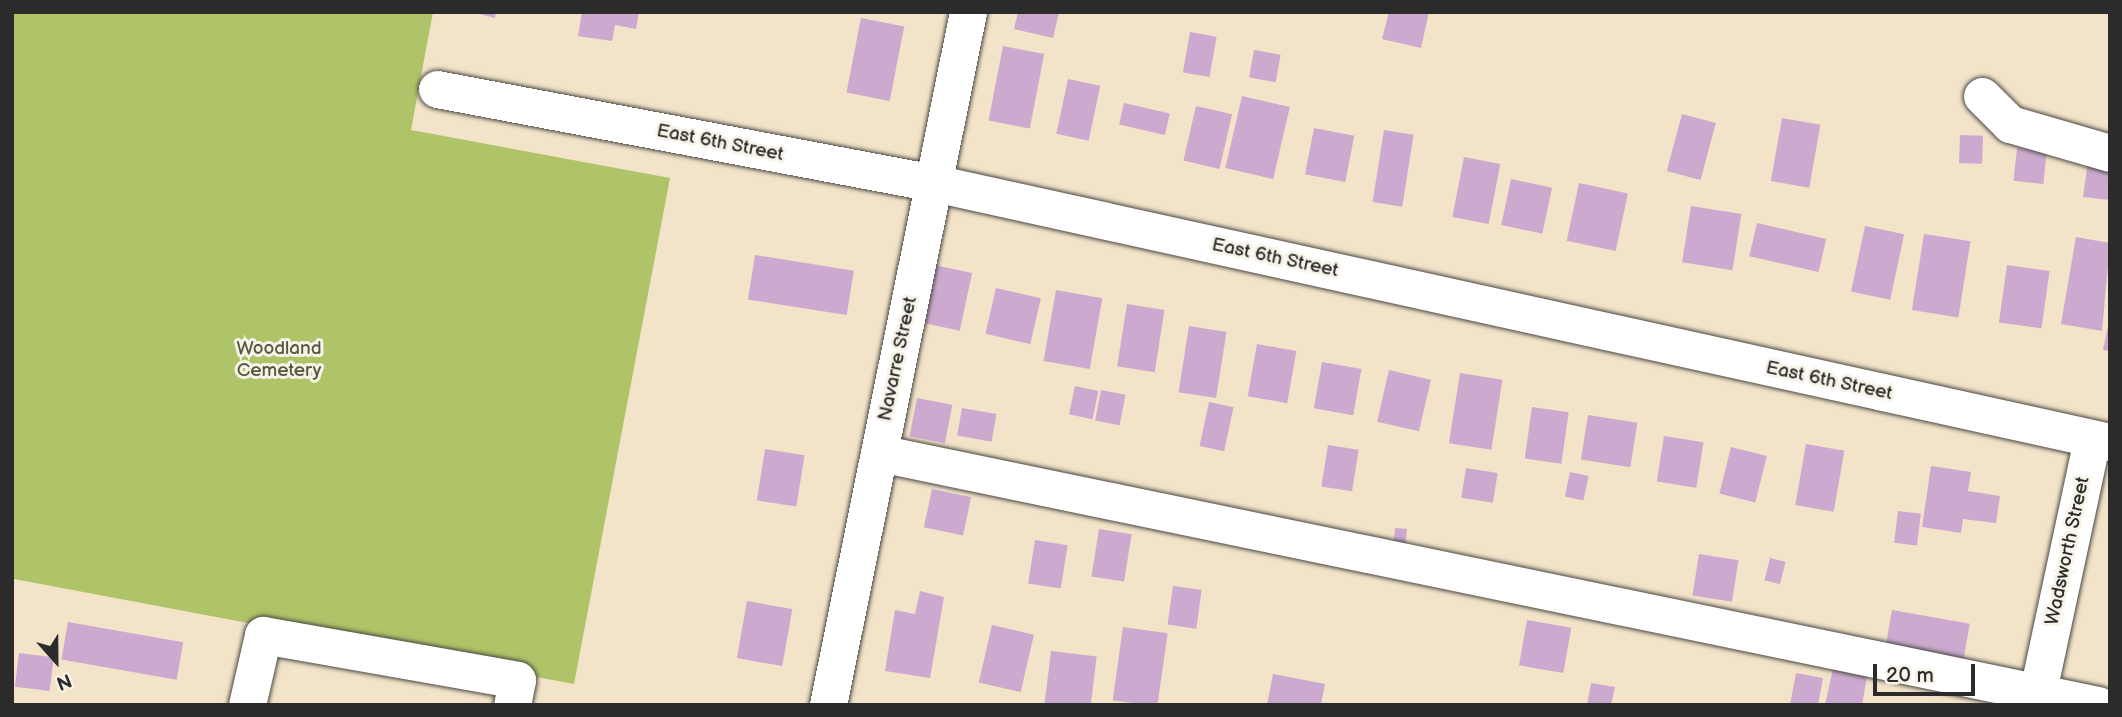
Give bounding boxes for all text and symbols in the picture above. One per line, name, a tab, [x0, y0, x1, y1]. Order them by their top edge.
street label: East 6th Street	[655, 120, 785, 166]
street label: East 6th Street	[1210, 233, 1340, 283]
street label: Navarre Street	[874, 295, 922, 423]
park label: Woodland Cemetery	[236, 338, 322, 382]
street label: East 6th Street	[1764, 356, 1894, 406]
street label: Wadsworth Street	[2041, 475, 2095, 627]
north arrow	[21, 626, 91, 696]
scale bar	[1877, 650, 1979, 694]
text: 20 m	[1886, 663, 1934, 688]
text: N	[53, 668, 74, 694]

